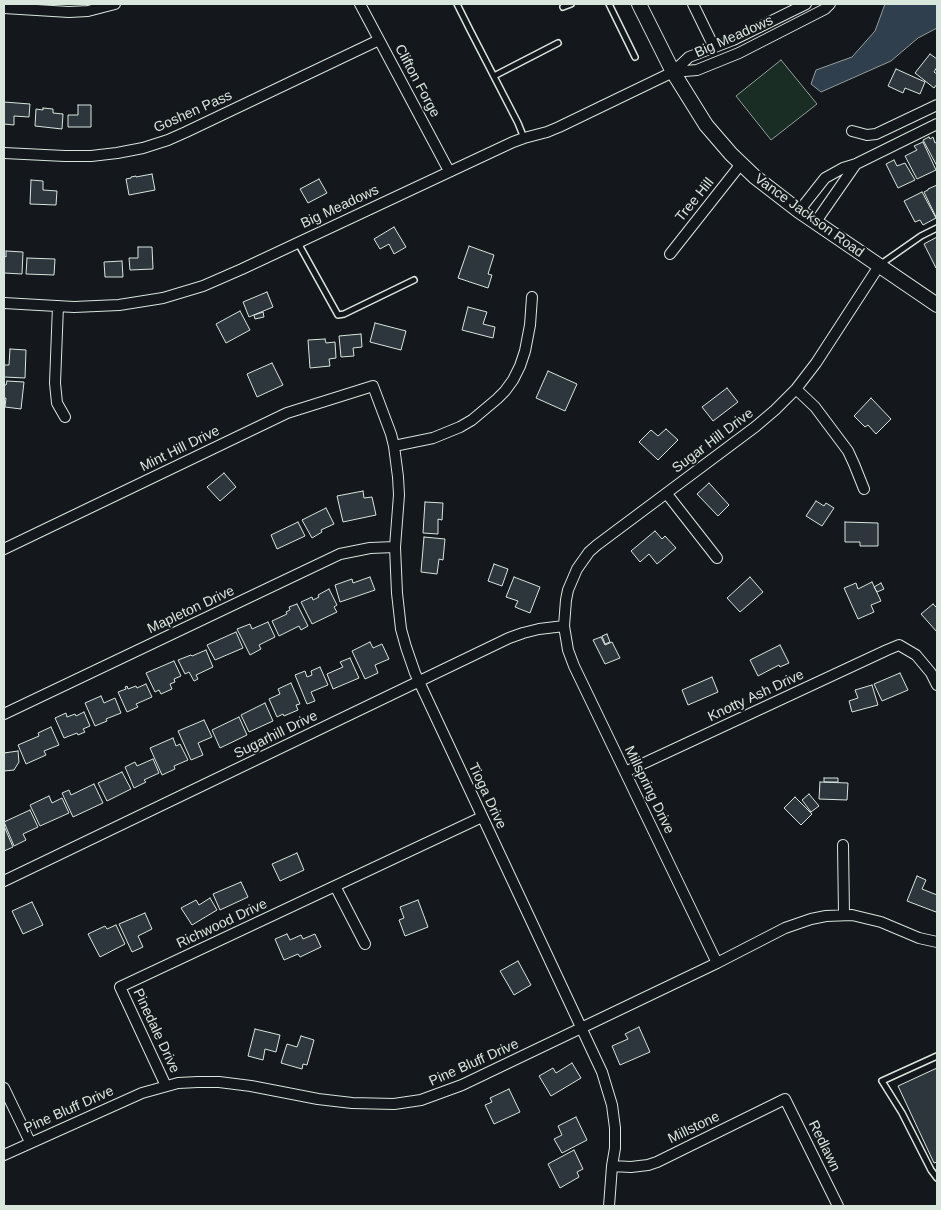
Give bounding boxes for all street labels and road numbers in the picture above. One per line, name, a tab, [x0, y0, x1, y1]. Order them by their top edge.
street label: Big Meadows	[692, 12, 776, 62]
street label: Clifton Forge	[391, 42, 443, 120]
street label: Goshen Pass	[151, 87, 235, 137]
street label: Vance Jackson Road	[751, 171, 867, 261]
street label: Tree Hill	[672, 175, 718, 225]
street label: Big Meadows	[298, 182, 382, 232]
street label: Sugar Hill Drive	[669, 405, 757, 477]
street label: Mint Hill Drive	[138, 423, 222, 475]
street label: Mapleton Drive	[145, 582, 237, 638]
street label: Knotty Ash Drive	[705, 666, 807, 726]
street label: Sugarhill Drive	[231, 707, 321, 763]
street label: Millspring Drive	[620, 743, 678, 837]
street label: Tioga Drive	[464, 760, 510, 832]
street label: Richwood Drive	[174, 896, 270, 952]
street label: Pinedale Drive	[129, 986, 183, 1076]
street label: Pine Bluff Drive	[427, 1036, 521, 1090]
street label: Pine Bluff Drive	[22, 1083, 116, 1137]
street label: Millstone	[665, 1108, 723, 1148]
street label: Redlawn	[805, 1118, 843, 1174]

